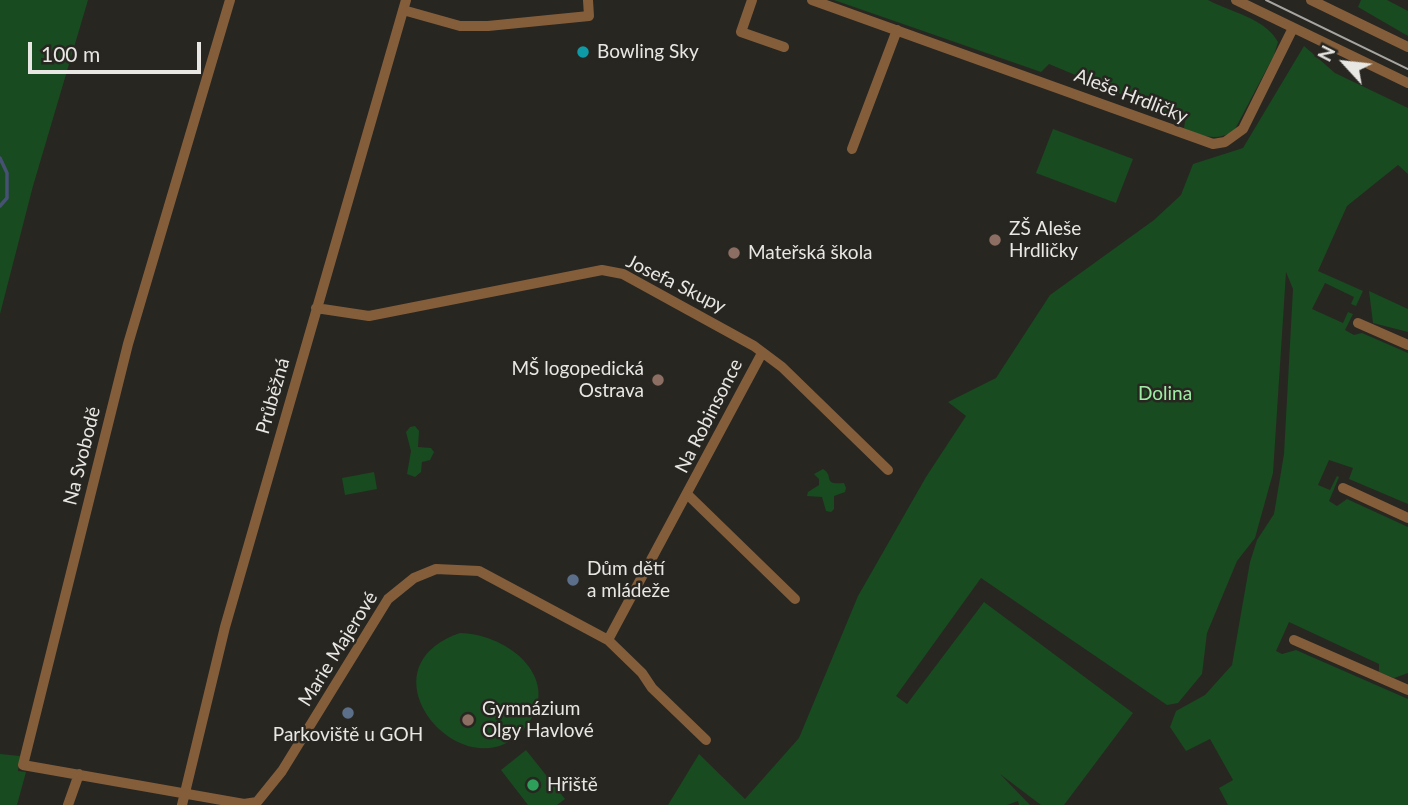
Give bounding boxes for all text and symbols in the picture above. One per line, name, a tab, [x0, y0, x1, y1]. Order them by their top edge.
scale bar	[32, 28, 205, 72]
north arrow	[1310, 28, 1380, 98]
text: 100 m	[41, 41, 100, 66]
place label: Bowling Sky	[597, 41, 699, 63]
text: N	[1312, 42, 1339, 65]
marker: Bowling Sky	[575, 44, 591, 60]
street label: Aleše Hrdličky	[1071, 64, 1191, 128]
place label: ZŠ Aleše Hrdličky	[1009, 218, 1081, 262]
marker: ZŠ Aleše Hrdličky	[987, 232, 1003, 248]
place label: Mateřská škola	[748, 242, 873, 264]
marker: Mateřská škola	[726, 245, 742, 261]
street label: Josefa Skupy	[622, 250, 730, 318]
street label: Průběžná	[251, 355, 295, 437]
street label: Na Robinsonce	[670, 355, 748, 477]
place label: MŠ logopedická Ostrava	[511, 358, 644, 402]
marker: MŠ logopedická Ostrava	[650, 372, 666, 388]
park label: Dolina	[1138, 383, 1192, 405]
street label: Na Svobodě	[59, 404, 105, 508]
place label: Dům dětí a mládeže	[587, 558, 670, 602]
marker: Dům dětí a mládeže	[565, 572, 581, 588]
street label: Marie Majerové	[294, 587, 382, 711]
place label: Gymnázium Olgy Havlové	[482, 698, 594, 742]
marker: Parkoviště u GOH	[340, 705, 356, 721]
marker: Gymnázium Olgy Havlové	[460, 712, 476, 728]
place label: Parkoviště u GOH	[273, 724, 423, 746]
place label: Hřiště	[547, 774, 598, 796]
marker: Hřiště	[525, 777, 541, 793]

